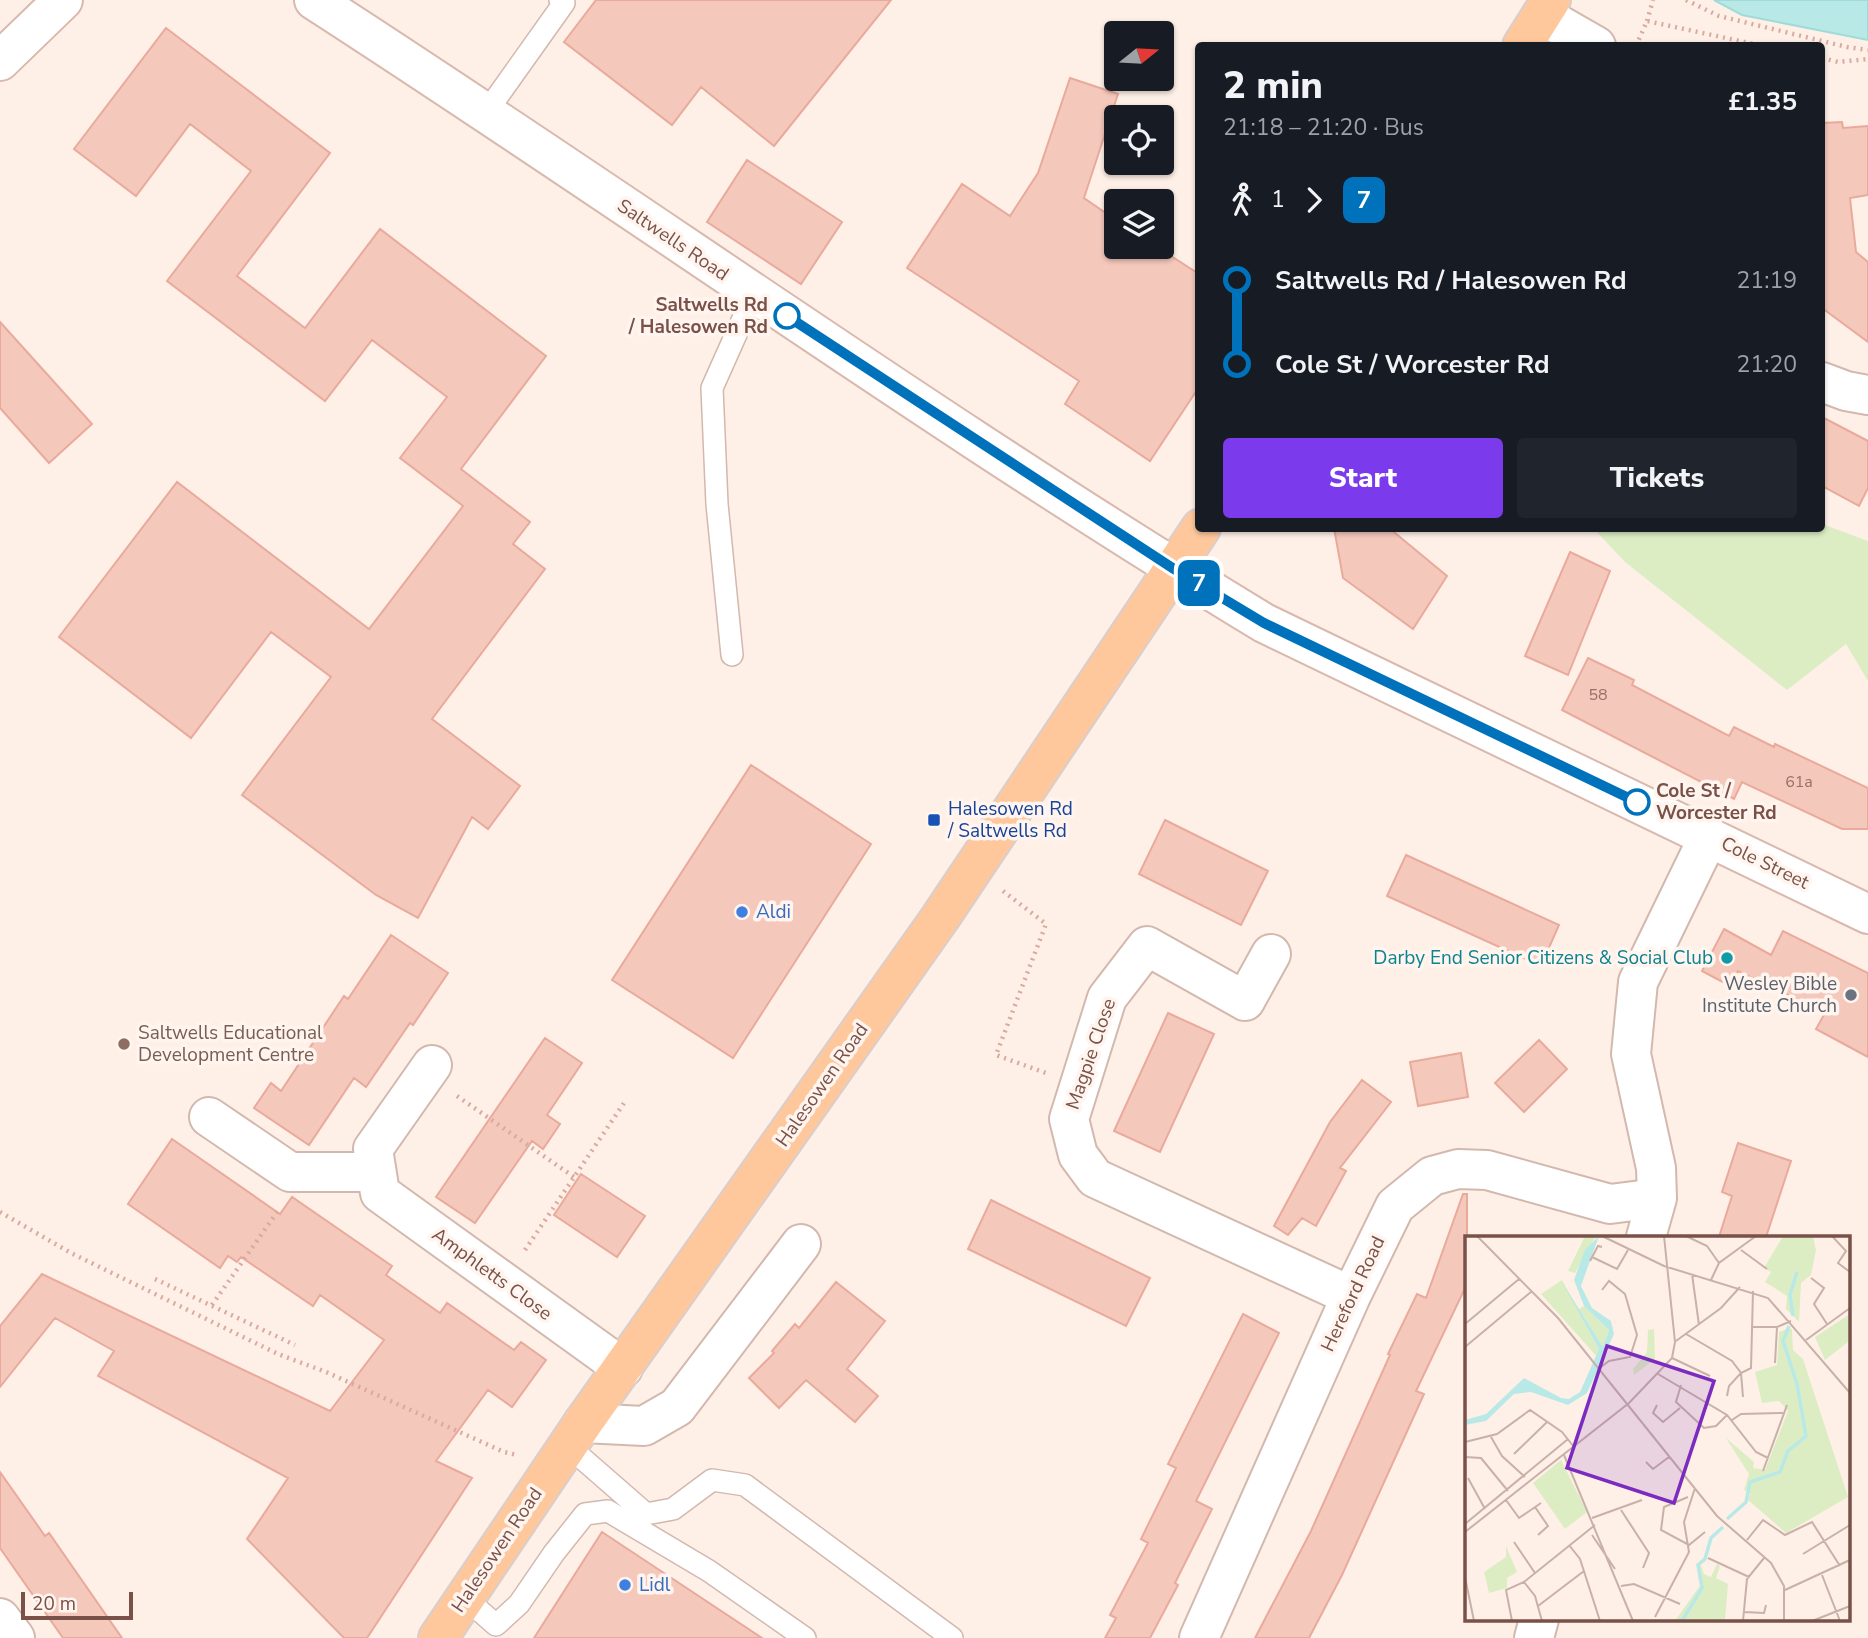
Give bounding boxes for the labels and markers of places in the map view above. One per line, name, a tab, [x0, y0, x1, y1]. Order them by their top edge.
place label: Saltwells Rd / Halesowen Rd	[628, 292, 768, 340]
marker: Saltwells Rd / Halesowen Rd	[774, 303, 800, 329]
place label: Cole St / Worcester Rd	[1656, 778, 1777, 826]
marker: Cole St / Worcester Rd	[1624, 789, 1650, 815]
place label: Halesowen Rd / Saltwells Rd	[947, 796, 1073, 844]
marker: Halesowen Rd / Saltwells Rd	[926, 812, 942, 828]
place label: Aldi	[756, 899, 791, 925]
marker: Aldi	[734, 904, 750, 920]
place label: Darby End Senior Citizens & Social Club	[1373, 945, 1713, 971]
marker: Darby End Senior Citizens & Social Club	[1719, 950, 1735, 966]
place label: Wesley Bible Institute Church	[1702, 971, 1837, 1019]
marker: Wesley Bible Institute Church	[1843, 987, 1859, 1003]
place label: Saltwells Educational Development Centre	[138, 1020, 323, 1068]
marker: Saltwells Educational Development Centre	[116, 1036, 132, 1052]
place label: Lidl	[639, 1572, 671, 1598]
marker: Lidl	[617, 1577, 633, 1593]

